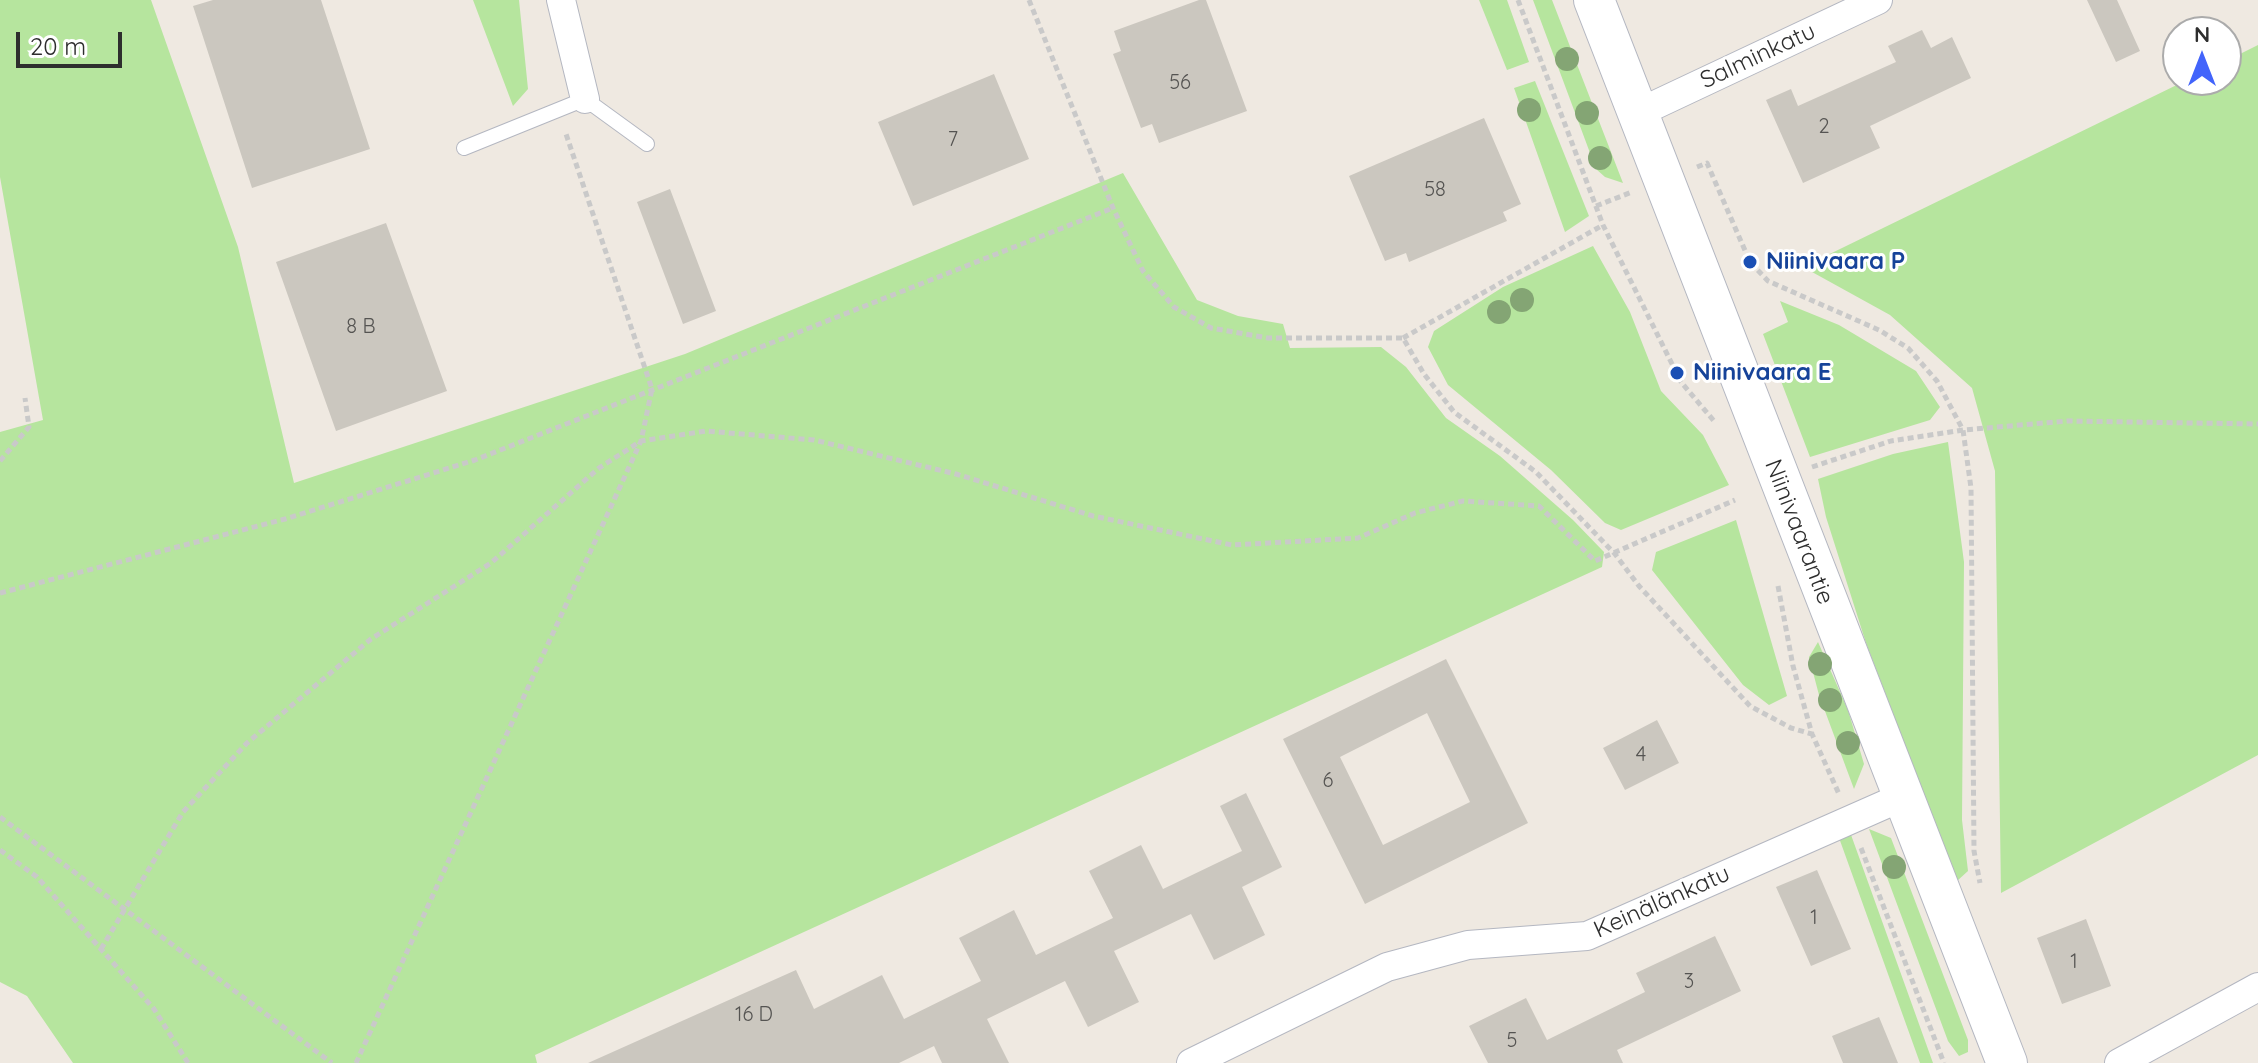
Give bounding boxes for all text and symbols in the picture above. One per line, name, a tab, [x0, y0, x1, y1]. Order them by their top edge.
scale bar	[20, 16, 126, 66]
north arrow	[2162, 16, 2242, 96]
street label: Salminkatu	[1696, 17, 1820, 95]
text: N	[2194, 20, 2210, 48]
text: 20 m	[30, 31, 86, 61]
house number: 56	[1169, 71, 1191, 95]
house number: 2	[1818, 115, 1830, 139]
house number: 7	[948, 128, 958, 152]
house number: 58	[1424, 178, 1446, 202]
place label: Niinivaara P	[1766, 248, 1905, 276]
marker: Niinivaara P	[1741, 253, 1759, 271]
house number: 8 B	[346, 315, 376, 339]
place label: Niinivaara E	[1693, 359, 1831, 387]
marker: Niinivaara E	[1668, 364, 1686, 382]
street label: Niinivaarantie	[1758, 455, 1840, 609]
house number: 4	[1636, 743, 1646, 767]
house number: 6	[1323, 769, 1333, 793]
street label: Keinälänkatu	[1590, 859, 1734, 945]
house number: 1	[1810, 906, 1818, 930]
house number: 1	[2070, 950, 2078, 974]
house number: 3	[1684, 970, 1694, 994]
house number: 16 D	[735, 1003, 773, 1027]
house number: 5	[1507, 1029, 1517, 1053]

